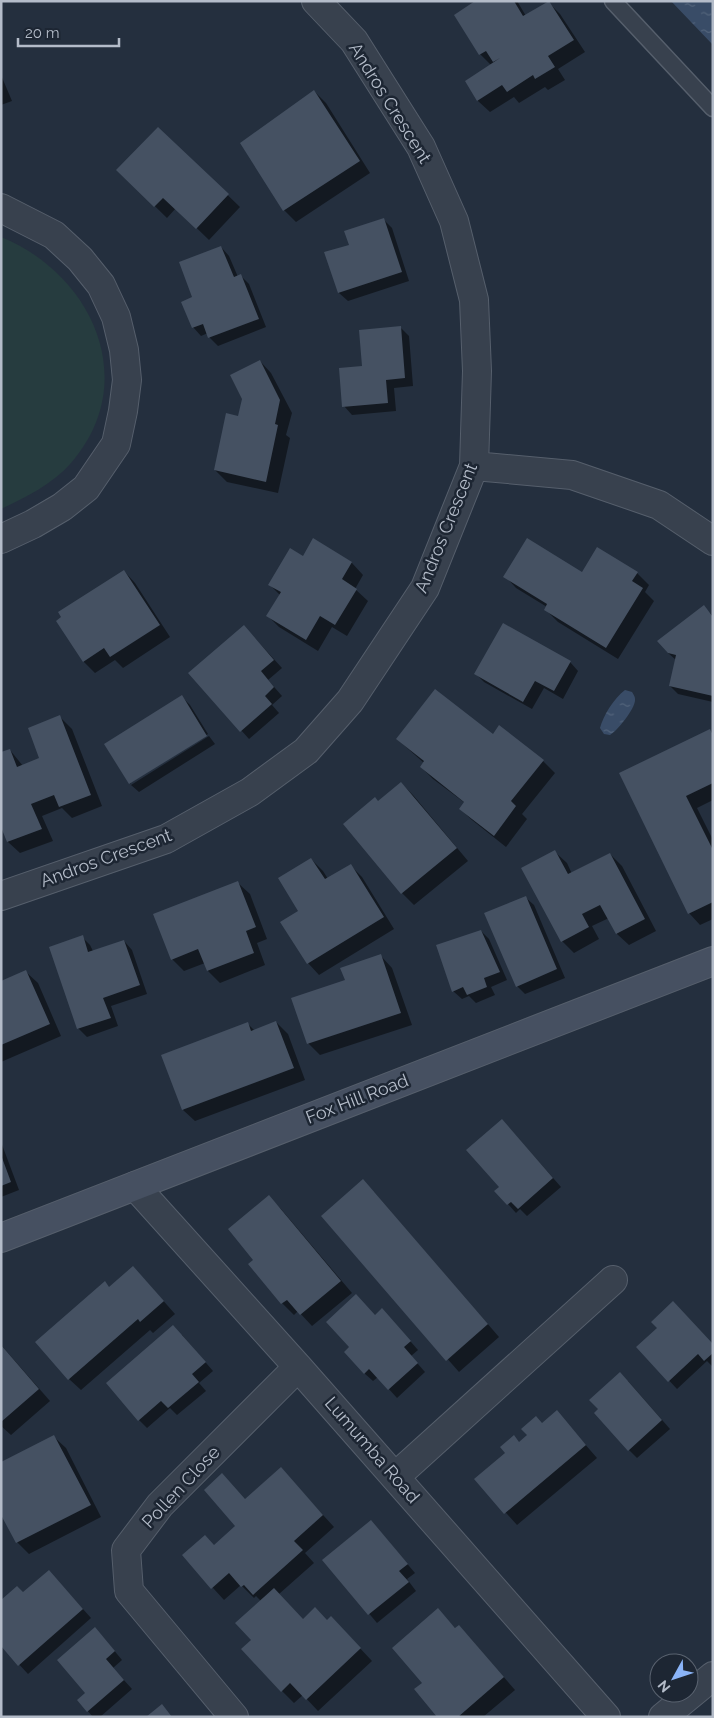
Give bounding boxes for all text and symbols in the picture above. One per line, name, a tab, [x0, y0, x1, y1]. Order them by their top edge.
scale bar	[18, 15, 119, 47]
text: 20 m	[25, 24, 60, 42]
street label: Andros Crescent	[345, 39, 436, 167]
street label: Andros Crescent	[410, 460, 481, 596]
street label: Andros Crescent	[37, 824, 174, 891]
street label: Fox Hill Road	[303, 1069, 411, 1128]
street label: Lumumba Road	[321, 1392, 424, 1507]
street label: Pollen Close	[137, 1441, 224, 1532]
north arrow	[649, 1653, 699, 1703]
text: N	[654, 1677, 674, 1696]

